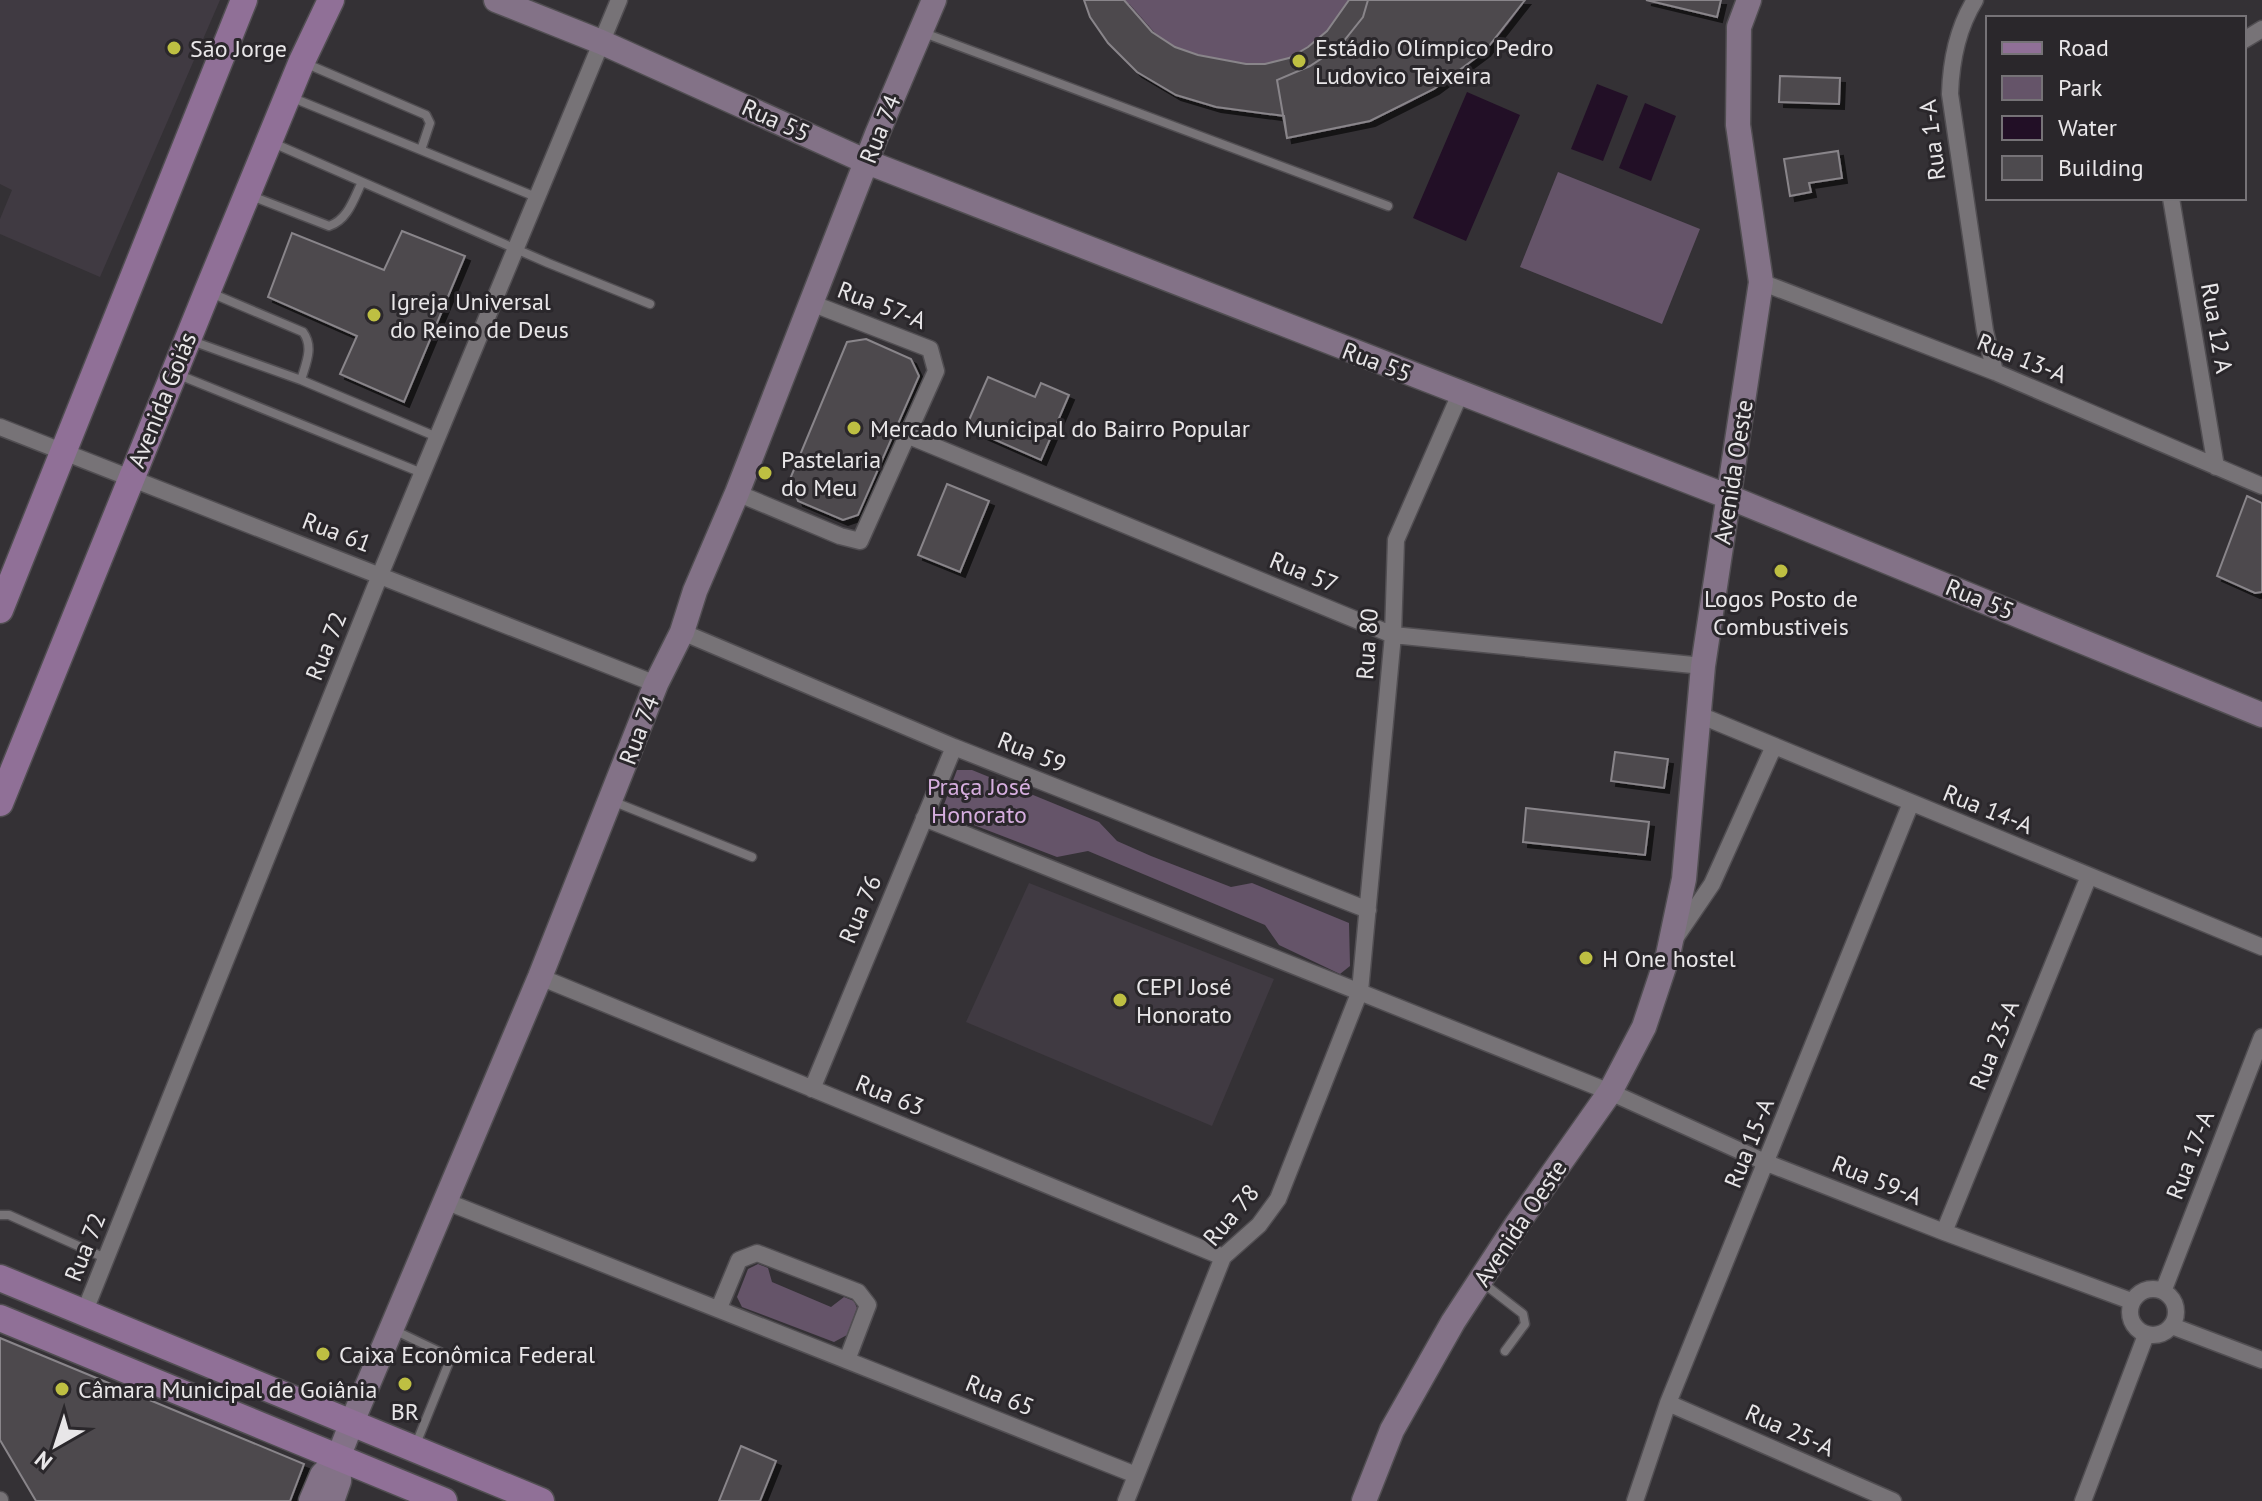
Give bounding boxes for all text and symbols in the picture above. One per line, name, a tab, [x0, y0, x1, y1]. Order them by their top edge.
legend	[1986, 16, 2246, 200]
place label: Estádio Olímpico Pedro Ludovico Teixeira	[1315, 32, 1554, 91]
text: Road	[2058, 32, 2109, 63]
place label: São Jorge	[190, 33, 287, 64]
marker: São Jorge	[165, 39, 183, 57]
marker: Estádio Olímpico Pedro Ludovico Teixeira	[1290, 52, 1308, 70]
text: Park	[2058, 72, 2103, 103]
street label: Rua 74	[852, 90, 908, 168]
street label: Rua 55	[737, 91, 815, 149]
street label: Rua 1-A	[1912, 98, 1952, 182]
text: Water	[2058, 112, 2117, 143]
text: Building	[2058, 152, 2144, 183]
street label: Rua 57-A	[833, 274, 931, 336]
street label: Rua 12 A	[2194, 280, 2240, 376]
place label: Igreja Universal do Reino de Deus	[390, 286, 569, 345]
marker: Igreja Universal do Reino de Deus	[365, 306, 383, 324]
street label: Rua 13-A	[1973, 326, 2071, 390]
street label: Avenida Goiás	[121, 328, 203, 472]
street label: Rua 55	[1338, 335, 1416, 389]
street label: Avenida Oeste	[1706, 397, 1760, 547]
place label: Mercado Municipal do Bairro Popular	[870, 413, 1250, 444]
marker: Mercado Municipal do Bairro Popular	[845, 419, 863, 437]
place label: Pastelaria do Meu	[781, 444, 881, 503]
marker: Pastelaria do Meu	[756, 464, 774, 482]
street label: Rua 61	[298, 505, 376, 559]
street label: Rua 57	[1265, 544, 1343, 600]
marker: Logos Posto de Combustiveis	[1772, 562, 1790, 580]
street label: Rua 55	[1941, 571, 2019, 627]
place label: Logos Posto de Combustiveis	[1704, 583, 1858, 642]
street label: Rua 72	[298, 607, 354, 685]
street label: Rua 80	[1349, 607, 1385, 681]
street label: Rua 74	[612, 691, 666, 769]
street label: Rua 59	[993, 724, 1071, 780]
park label: Praça José Honorato	[927, 771, 1031, 830]
street label: Rua 14-A	[1939, 777, 2037, 841]
street label: Rua 76	[832, 870, 888, 948]
place label: H One hostel	[1602, 943, 1736, 974]
marker: H One hostel	[1577, 949, 1595, 967]
place label: CEPI José Honorato	[1136, 971, 1232, 1030]
marker: CEPI José Honorato	[1111, 991, 1129, 1009]
street label: Rua 23-A	[1962, 996, 2026, 1094]
street label: Rua 63	[851, 1067, 929, 1123]
street label: Rua 15-A	[1717, 1094, 1781, 1192]
street label: Rua 17-A	[2159, 1106, 2221, 1204]
street label: Rua 59-A	[1828, 1148, 1926, 1212]
street label: Avenida Oeste	[1466, 1154, 1574, 1292]
street label: Rua 78	[1196, 1178, 1266, 1252]
street label: Rua 72	[57, 1208, 113, 1286]
place label: Caixa Econômica Federal	[339, 1339, 595, 1370]
marker: Caixa Econômica Federal	[314, 1345, 332, 1363]
street label: Rua 65	[961, 1367, 1039, 1423]
place label: Câmara Municipal de Goiânia	[78, 1374, 377, 1405]
marker: BR	[396, 1375, 414, 1393]
marker: Câmara Municipal de Goiânia	[53, 1380, 71, 1398]
place label: BR	[391, 1396, 419, 1427]
street label: Rua 25-A	[1741, 1397, 1839, 1463]
north arrow	[16, 1405, 96, 1485]
text: N	[29, 1445, 58, 1476]

